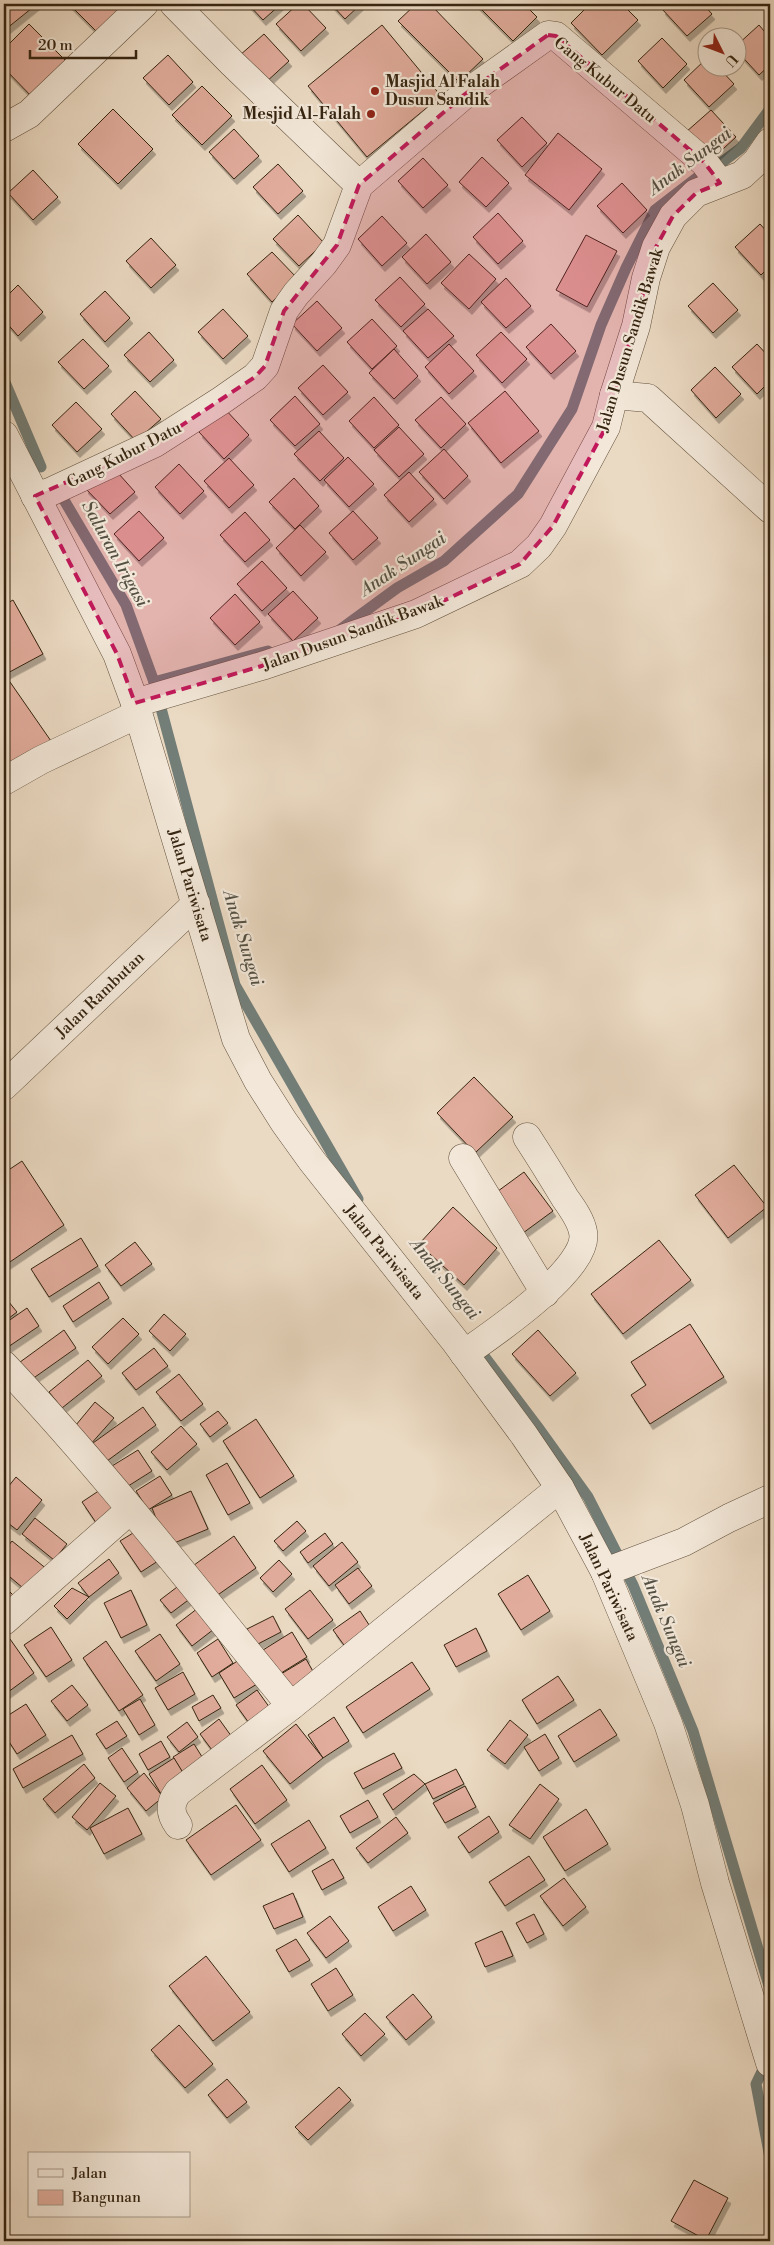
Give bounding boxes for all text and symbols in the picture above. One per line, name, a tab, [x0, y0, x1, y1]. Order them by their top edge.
scale bar	[30, 28, 136, 60]
north arrow	[696, 28, 746, 78]
street label: Gang Kubur Datu	[550, 33, 660, 127]
text: 20 m	[38, 36, 73, 55]
text: U	[720, 50, 741, 70]
place label: Masjid Al Falah Dusun Sandik	[385, 72, 500, 110]
marker: Masjid Al Falah Dusun Sandik	[369, 85, 381, 97]
place label: Mesjid Al-Falah	[242, 104, 361, 124]
marker: Mesjid Al-Falah	[365, 108, 377, 120]
water label: Anak Sungai	[642, 122, 737, 201]
street label: Jalan Dusun Sandik Bawak	[592, 244, 668, 435]
street label: Gang Kubur Datu	[63, 418, 185, 492]
water label: Saluran Irigasi	[76, 497, 154, 612]
water label: Anak Sungai	[354, 527, 451, 602]
street label: Jalan Dusun Sandik Bawak	[259, 590, 448, 675]
street label: Jalan Pariwisata	[163, 825, 217, 945]
water label: Anak Sungai	[217, 885, 269, 989]
street label: Jalan Rambutan	[51, 947, 149, 1043]
street label: Jalan Pariwisata	[339, 1200, 429, 1304]
water label: Anak Sungai	[404, 1232, 485, 1325]
street label: Jalan Pariwisata	[575, 1529, 643, 1645]
water label: Anak Sungai	[635, 1569, 696, 1671]
legend	[28, 2152, 190, 2218]
text: Jalan	[71, 2164, 107, 2183]
text: Bangunan	[71, 2188, 141, 2207]

